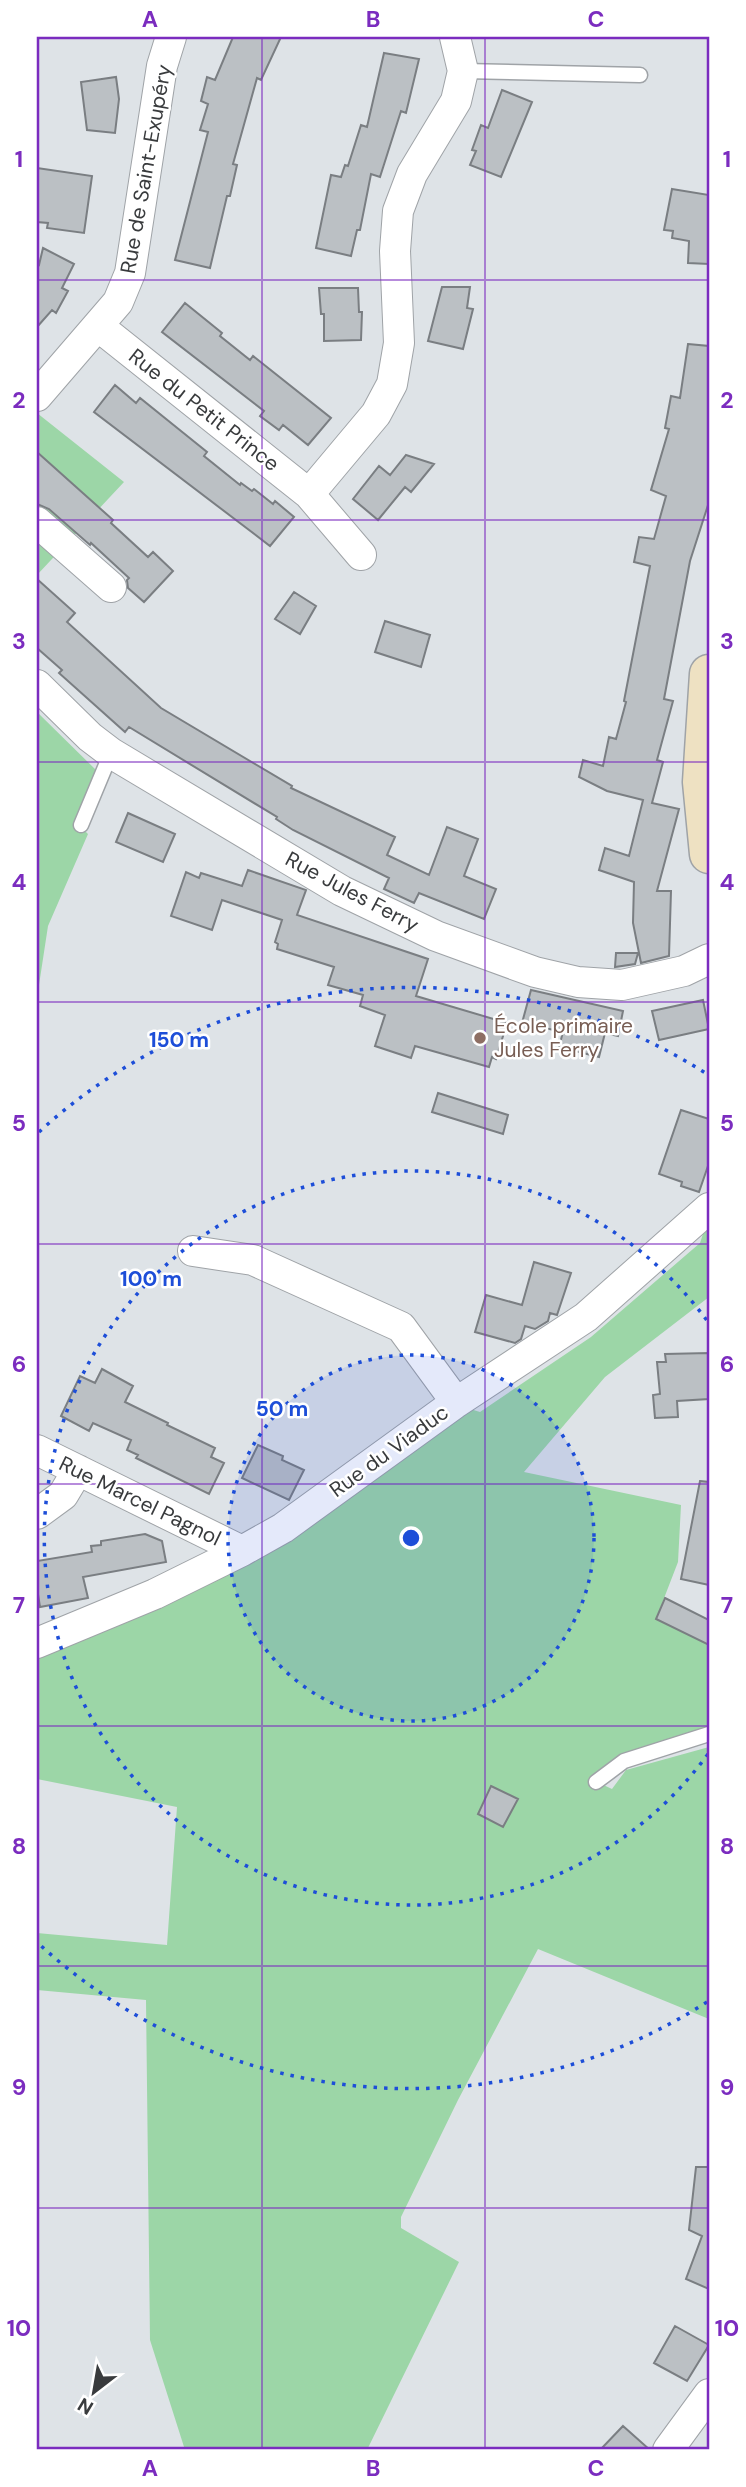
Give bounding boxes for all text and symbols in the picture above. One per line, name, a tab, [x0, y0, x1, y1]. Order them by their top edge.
text: A	[142, 4, 158, 34]
text: B	[366, 4, 380, 34]
text: C	[588, 4, 604, 34]
street label: Rue de Saint-Exupéry	[114, 62, 178, 276]
text: 1	[15, 144, 23, 174]
text: 1	[723, 144, 731, 174]
street label: Rue du Petit Prince	[123, 342, 285, 478]
text: 2	[12, 385, 26, 415]
text: 2	[720, 385, 734, 415]
text: 3	[12, 626, 26, 656]
text: 3	[720, 626, 734, 656]
street label: Rue Jules Ferry	[280, 845, 424, 939]
text: 4	[12, 867, 27, 897]
text: 4	[720, 867, 735, 897]
place label: École primaire Jules Ferry	[494, 1012, 633, 1064]
text: 150 m	[149, 1026, 209, 1054]
marker: École primaire Jules Ferry	[472, 1030, 488, 1046]
text: 5	[12, 1108, 26, 1138]
text: 5	[720, 1108, 734, 1138]
text: 100 m	[120, 1265, 182, 1293]
text: 6	[12, 1349, 26, 1379]
text: 6	[720, 1349, 734, 1379]
text: 50 m	[256, 1395, 308, 1423]
street label: Rue du Viaduc	[324, 1398, 454, 1504]
street label: Rue Marcel Pagnol	[54, 1450, 226, 1552]
centre of rings	[399, 1526, 423, 1550]
text: 7	[13, 1590, 25, 1620]
text: 7	[721, 1590, 733, 1620]
text: 8	[12, 1831, 26, 1861]
text: 8	[720, 1831, 734, 1861]
text: 9	[12, 2072, 26, 2102]
text: 9	[720, 2072, 734, 2102]
text: 10	[7, 2313, 31, 2343]
text: 10	[715, 2313, 739, 2343]
north arrow	[60, 2358, 130, 2428]
text: N	[73, 2392, 98, 2420]
text: A	[142, 2453, 158, 2483]
text: B	[366, 2453, 380, 2483]
text: C	[588, 2453, 604, 2483]

